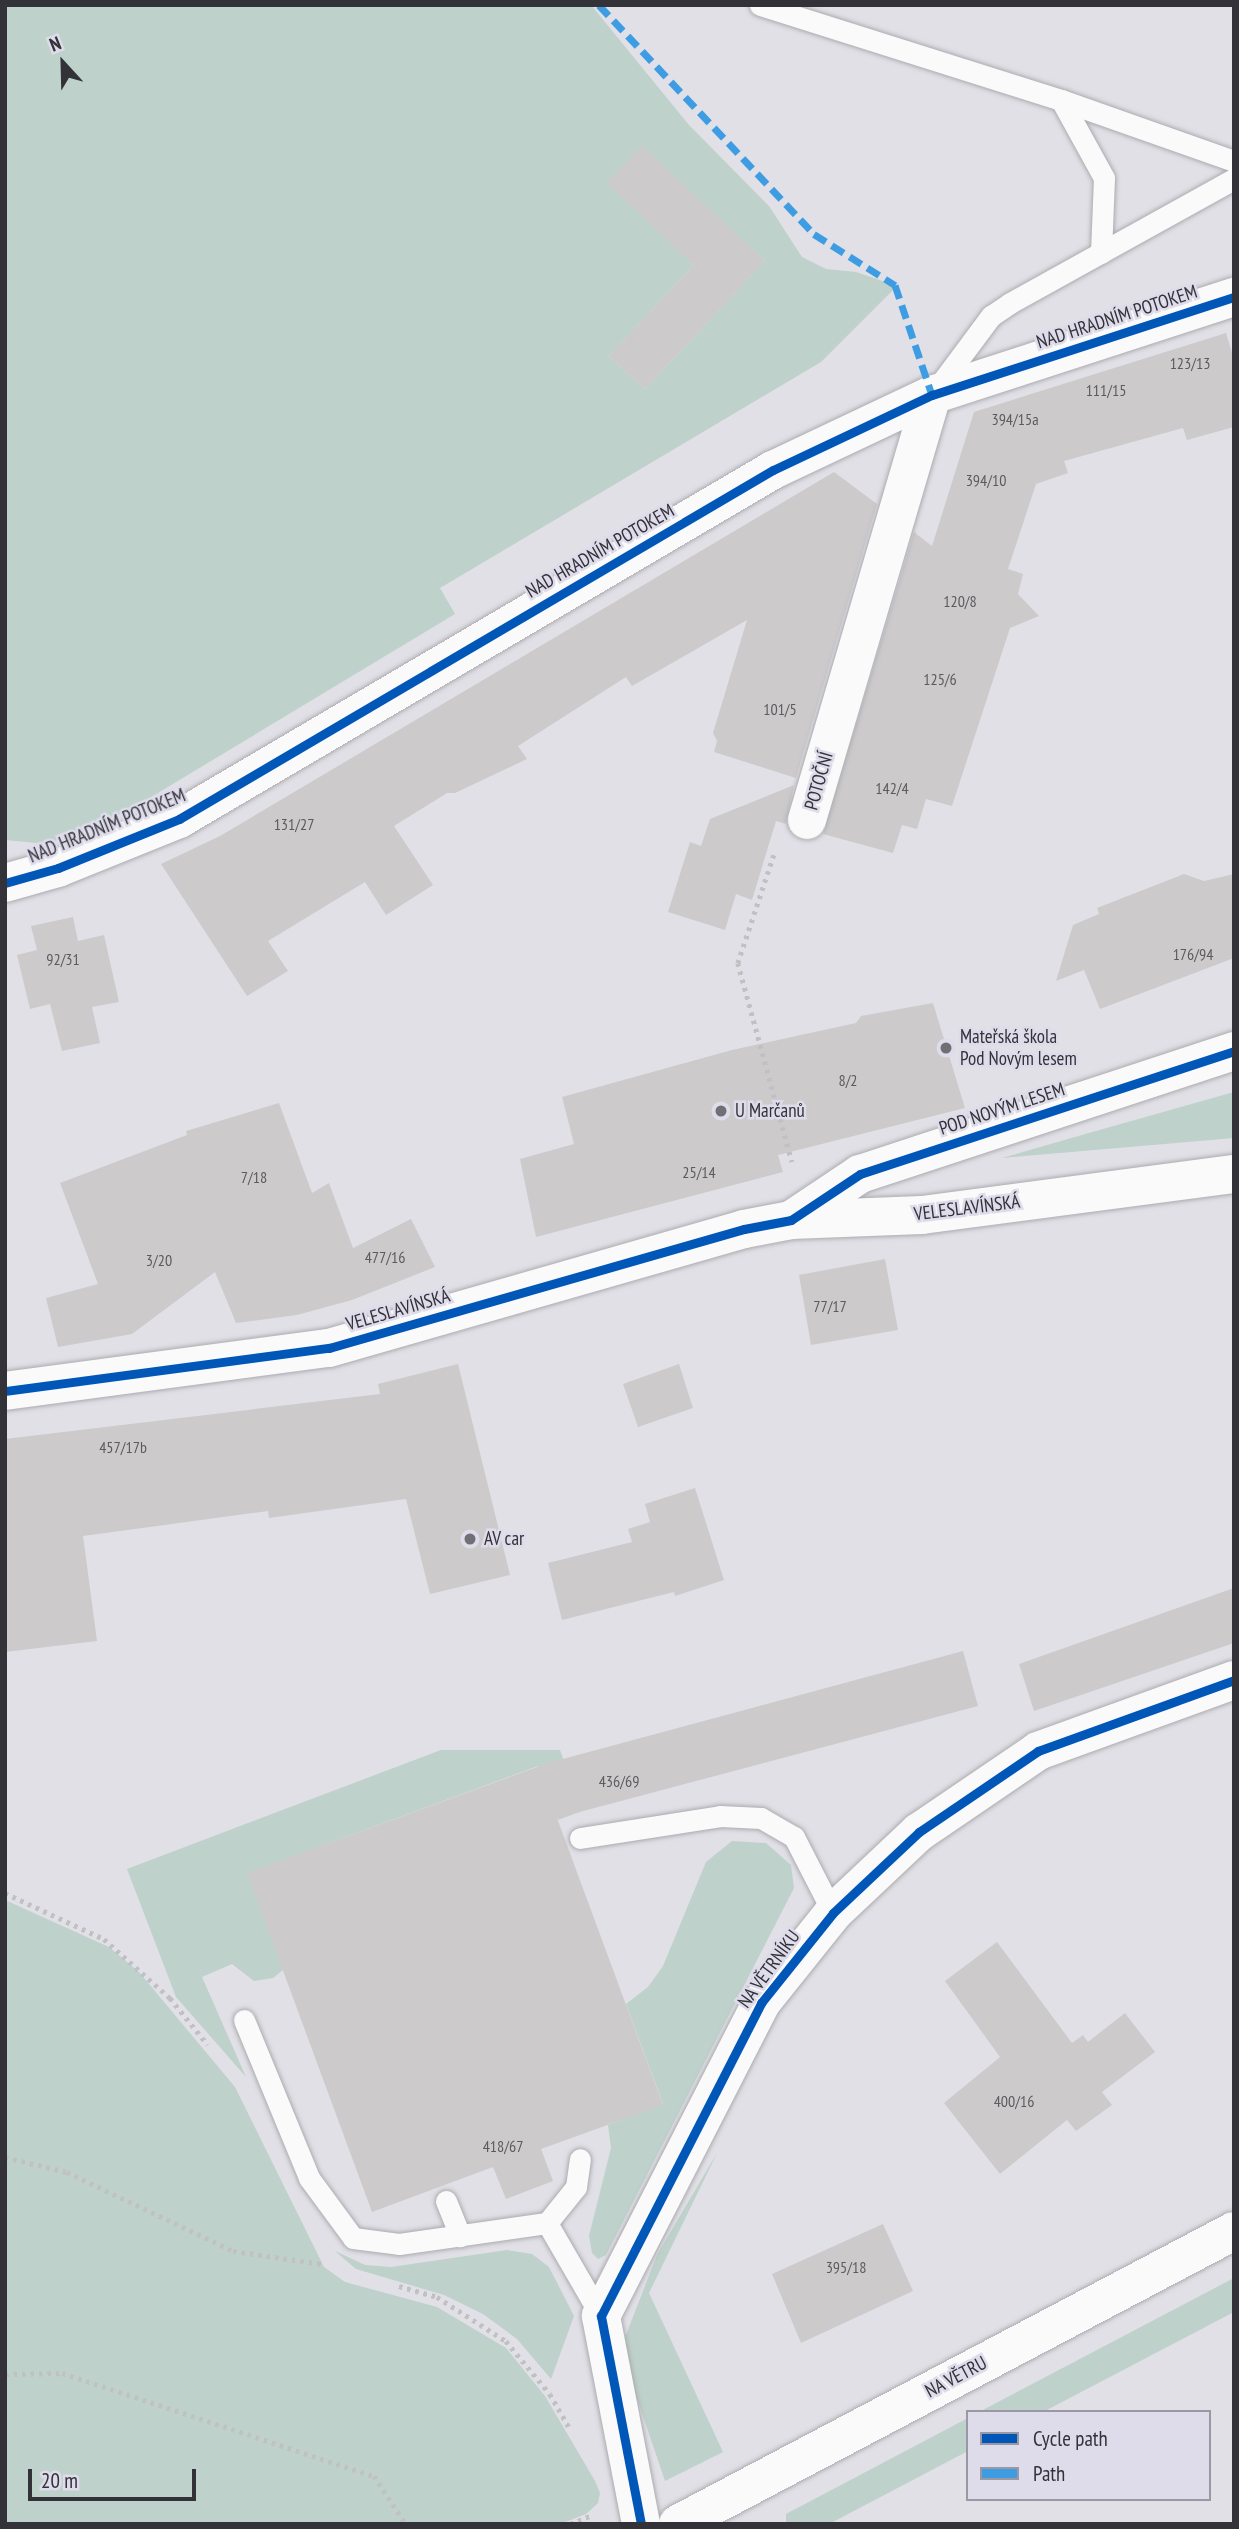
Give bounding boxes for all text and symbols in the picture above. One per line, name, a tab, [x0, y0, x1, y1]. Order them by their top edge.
north arrow	[28, 28, 98, 98]
text: N	[46, 30, 64, 57]
street label: NAD HRADNÍM POTOKEM	[1034, 280, 1200, 354]
house number: 123/13	[1170, 353, 1210, 373]
house number: 111/15	[1086, 380, 1126, 400]
house number: 394/15a	[991, 409, 1039, 429]
house number: 394/10	[966, 470, 1006, 490]
street label: NAD HRADNÍM POTOKEM	[522, 499, 678, 603]
house number: 120/8	[943, 591, 977, 611]
house number: 125/6	[923, 669, 957, 689]
house number: 101/5	[763, 699, 797, 719]
street label: POTOČNÍ	[800, 749, 838, 813]
house number: 142/4	[875, 778, 909, 798]
street label: NAD HRADNÍM POTOKEM	[25, 784, 189, 868]
house number: 131/27	[274, 814, 314, 834]
house number: 176/94	[1173, 944, 1213, 964]
house number: 92/31	[46, 949, 80, 969]
place label: Mateřská škola Pod Novým lesem	[960, 1026, 1077, 1070]
marker: Mateřská škola Pod Novým lesem	[938, 1040, 954, 1056]
house number: 8/2	[838, 1070, 858, 1090]
street label: POD NOVÝM LESEM	[936, 1078, 1068, 1140]
place label: U Marčanů	[735, 1100, 805, 1122]
marker: U Marčanů	[713, 1103, 729, 1119]
house number: 25/14	[682, 1162, 716, 1182]
house number: 7/18	[241, 1167, 267, 1187]
street label: VELESLAVÍNSKÁ	[913, 1190, 1021, 1226]
house number: 477/16	[365, 1247, 405, 1267]
house number: 3/20	[146, 1250, 172, 1270]
street label: VELESLAVÍNSKÁ	[344, 1284, 452, 1336]
house number: 77/17	[813, 1296, 847, 1316]
house number: 457/17b	[99, 1437, 147, 1457]
place label: AV car	[484, 1528, 525, 1550]
marker: AV car	[462, 1531, 478, 1547]
house number: 436/69	[599, 1771, 639, 1791]
street label: NA VĚTRNÍKU	[733, 1925, 805, 2013]
house number: 400/16	[994, 2091, 1034, 2111]
house number: 418/67	[483, 2136, 523, 2156]
house number: 395/18	[826, 2257, 866, 2277]
street label: NA VĚTRU	[921, 2351, 991, 2403]
legend	[966, 2410, 1211, 2501]
text: Cycle path	[1033, 2425, 1108, 2452]
scale bar	[32, 2456, 200, 2500]
text: Path	[1033, 2460, 1065, 2487]
text: 20 m	[41, 2467, 78, 2494]

